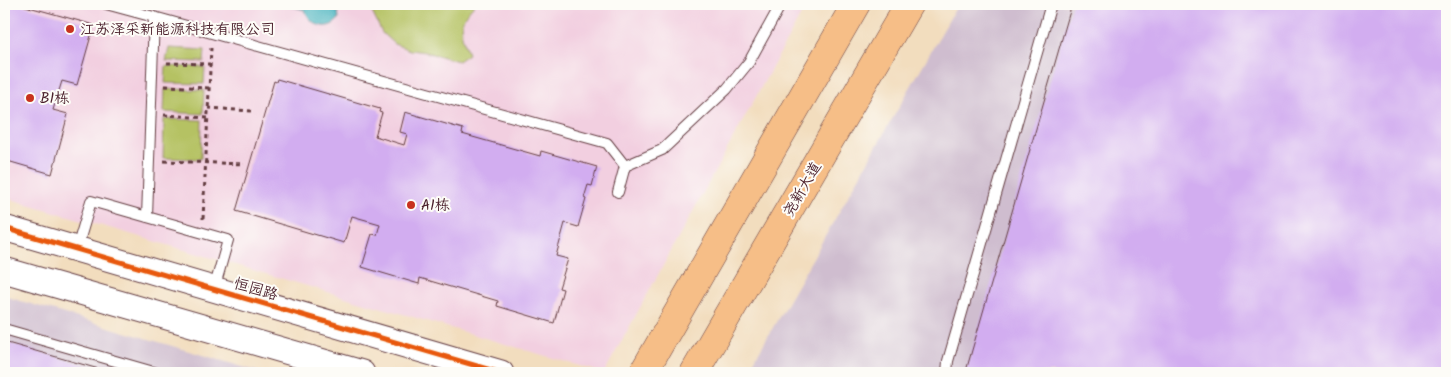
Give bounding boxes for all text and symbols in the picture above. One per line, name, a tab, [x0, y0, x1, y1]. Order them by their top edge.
place label: 江苏泽采新能源科技有限公司	[80, 18, 275, 42]
marker: 江苏泽采新能源科技有限公司	[64, 23, 76, 35]
place label: B1栋	[40, 87, 69, 111]
marker: B1栋	[24, 92, 36, 104]
street label: 尧新大道	[777, 158, 828, 221]
place label: A1栋	[421, 194, 450, 218]
marker: A1栋	[405, 199, 417, 211]
street label: 恒园路	[231, 272, 281, 308]

